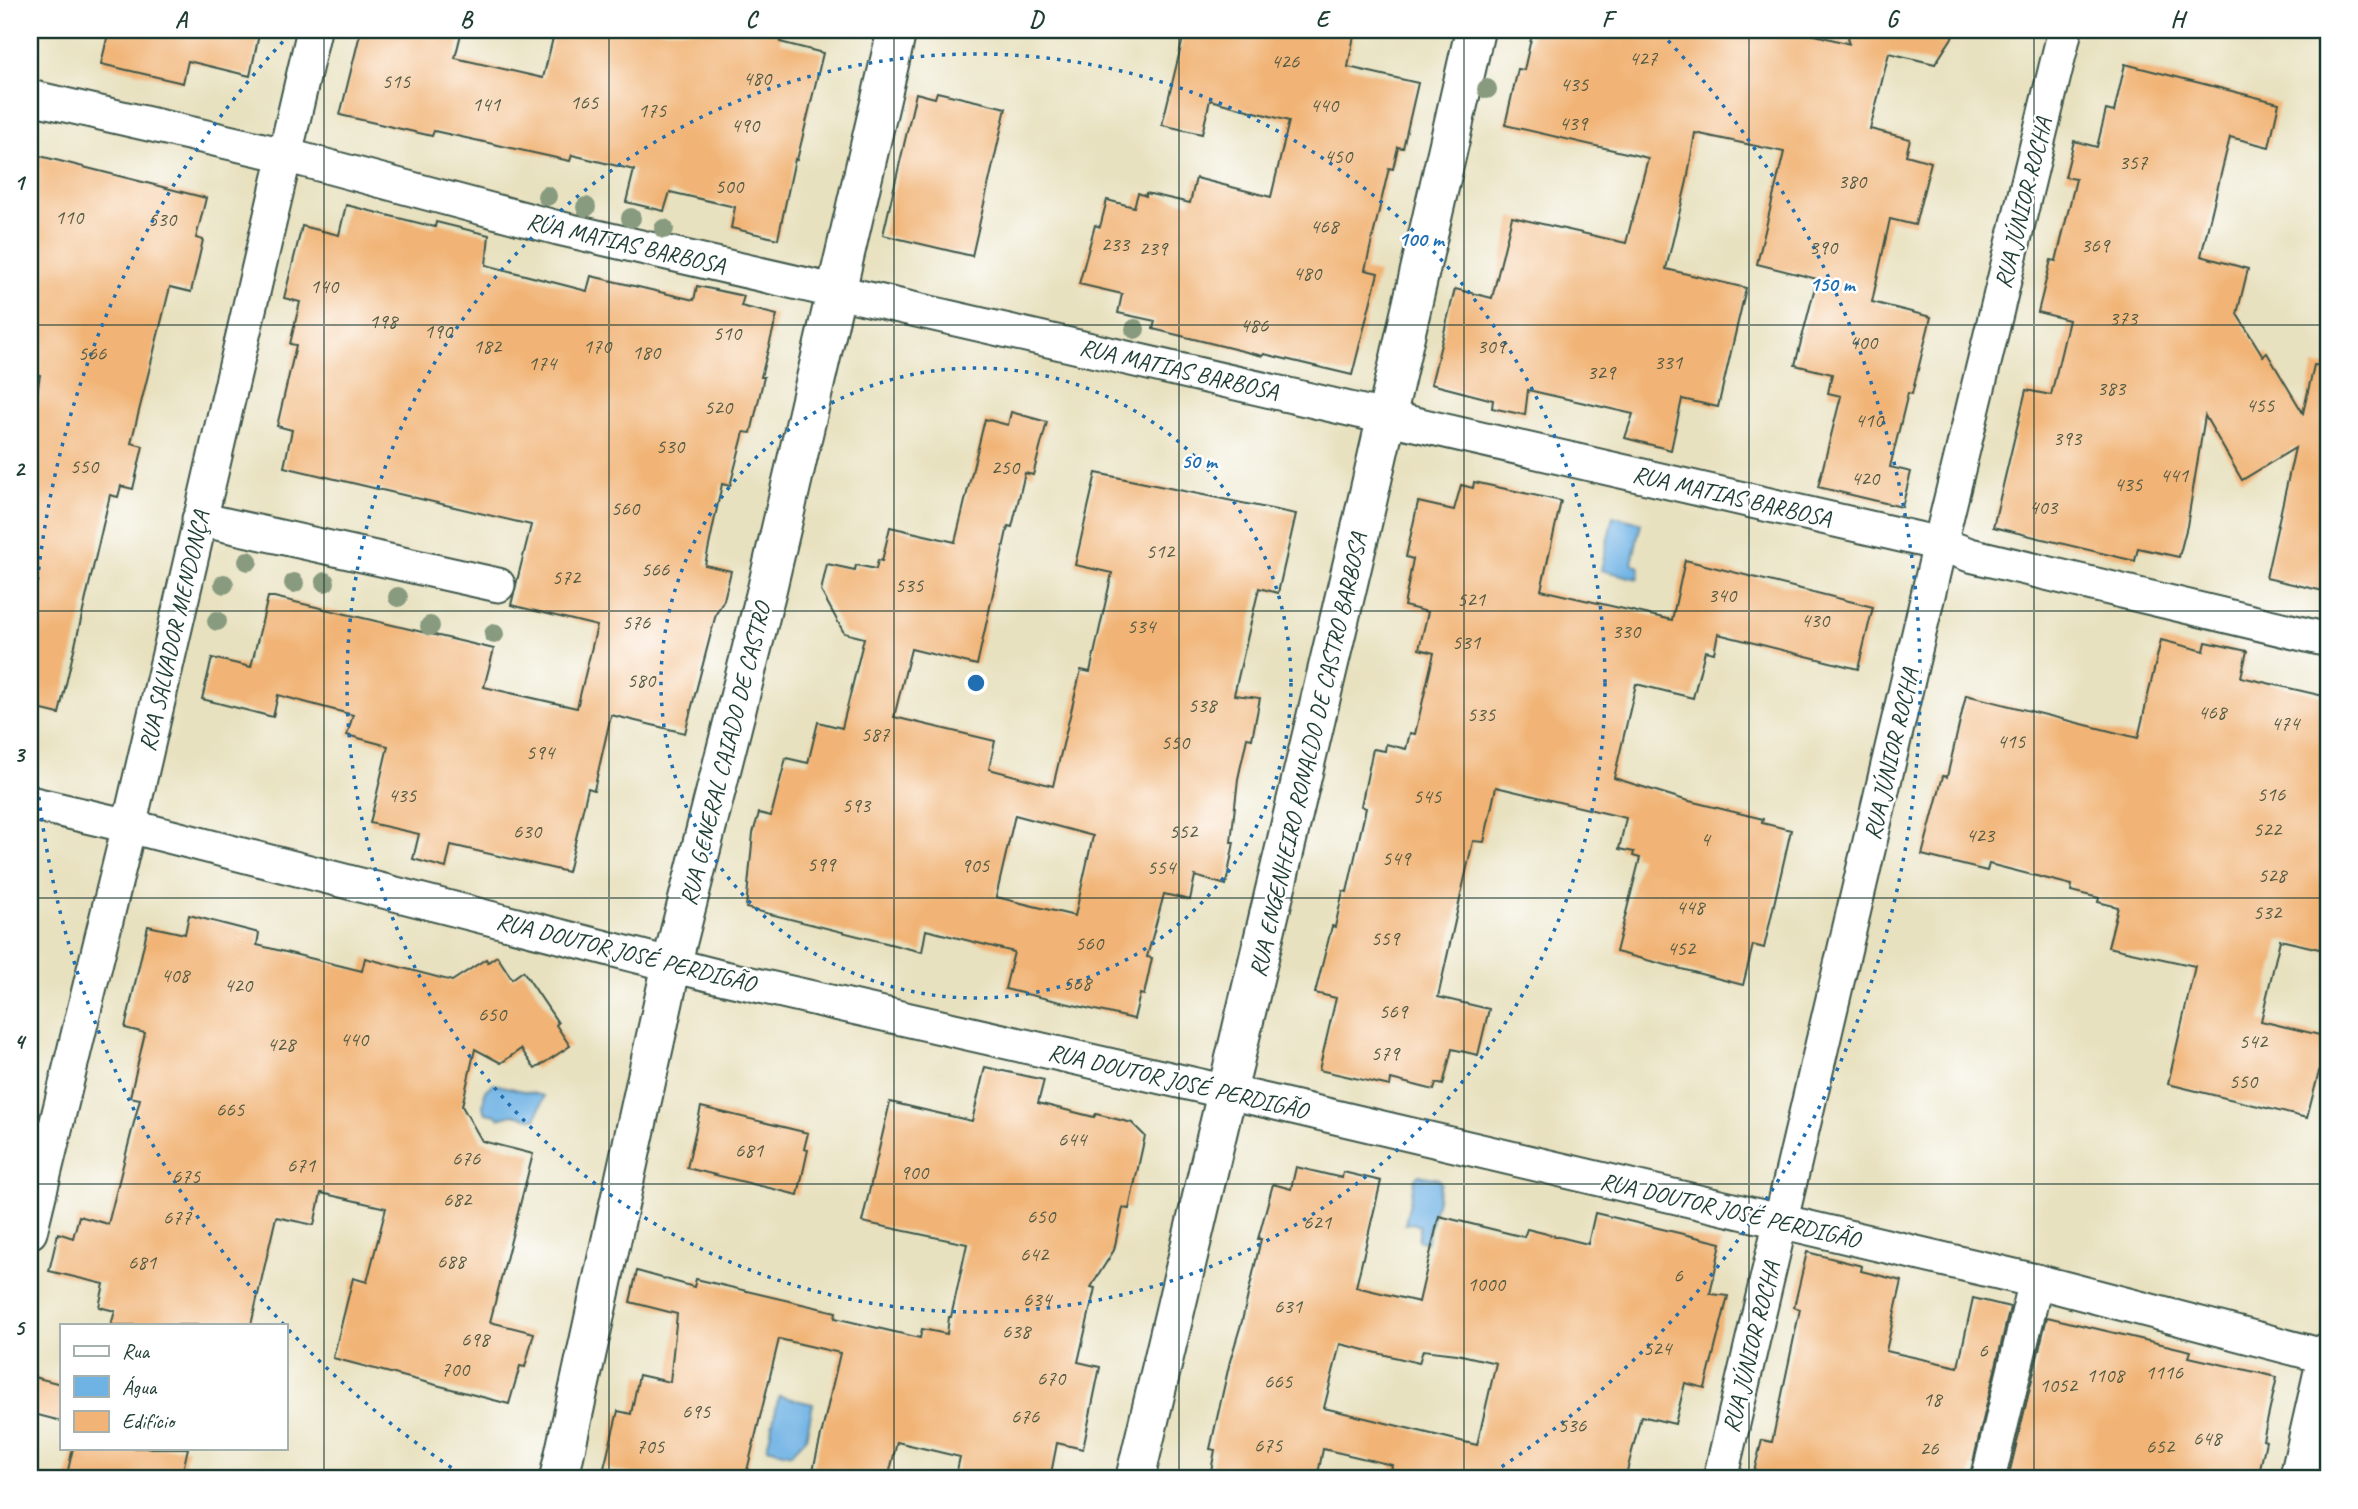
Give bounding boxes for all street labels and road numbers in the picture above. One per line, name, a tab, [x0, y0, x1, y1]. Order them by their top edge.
street label: RUA JÚNIOR ROCHA	[1987, 114, 2059, 291]
street label: RUA MATIAS BARBOSA	[524, 206, 729, 281]
street label: RUA MATIAS BARBOSA	[1077, 332, 1282, 407]
street label: RUA MATIAS BARBOSA	[1630, 459, 1835, 534]
street label: RUA SALVADOR MENDONÇA	[132, 507, 216, 754]
street label: RUA ENGENHEIRO RONALDO DE CASTRO BARBOSA	[1242, 529, 1374, 980]
street label: RUA GENERAL CAIADO DE CASTRO	[673, 597, 778, 908]
street label: RUA JÚNIOR ROCHA	[1857, 665, 1925, 842]
street label: RUA DOUTOR JOSÉ PERDIGÃO	[494, 905, 761, 999]
street label: RUA DOUTOR JOSÉ PERDIGÃO	[1045, 1037, 1314, 1126]
street label: RUA DOUTOR JOSÉ PERDIGÃO	[1597, 1166, 1866, 1255]
street label: RUA JÚNIOR ROCHA	[1715, 1258, 1787, 1435]

